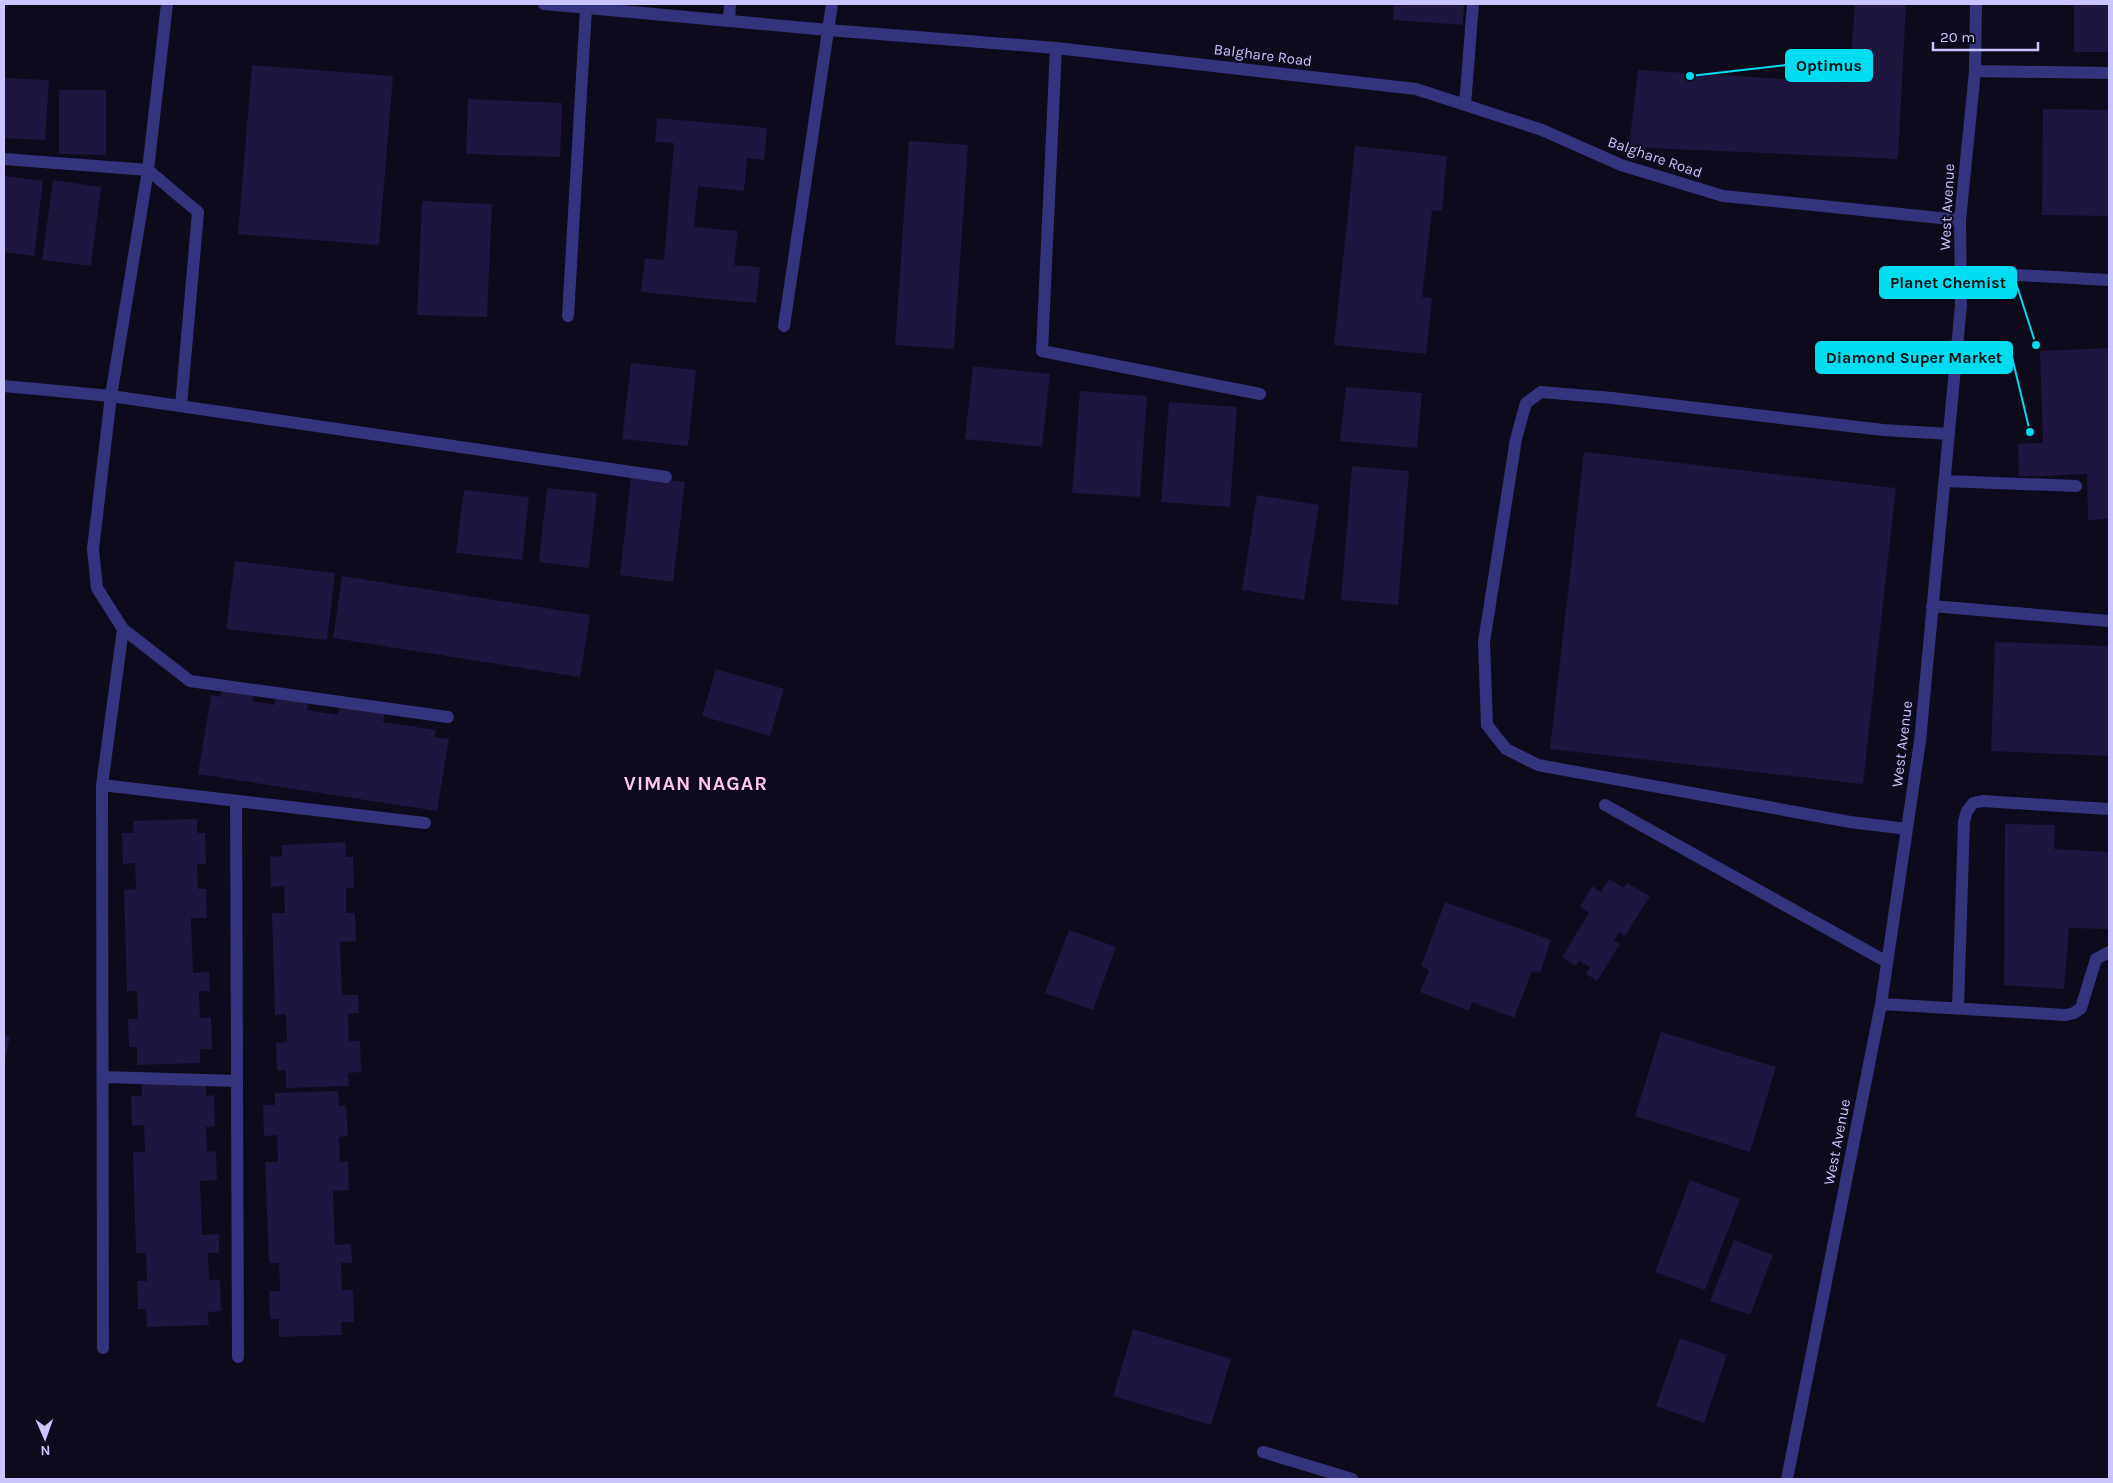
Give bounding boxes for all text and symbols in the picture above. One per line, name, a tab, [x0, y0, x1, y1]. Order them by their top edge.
scale bar	[1933, 20, 2038, 52]
text: 20 m	[1940, 28, 1975, 46]
street label: Balghare Road	[1213, 40, 1313, 70]
callout: Optimus	[1786, 50, 1872, 81]
text: Optimus	[1796, 56, 1862, 75]
street label: Balghare Road	[1605, 132, 1705, 182]
street label: West Avenue	[1936, 163, 1958, 251]
callout: Planet Chemist	[1880, 267, 2016, 298]
text: Planet Chemist	[1890, 273, 2006, 292]
callout: Diamond Super Market	[1816, 342, 2012, 373]
text: Diamond Super Market	[1826, 348, 2002, 367]
street label: West Avenue	[1888, 700, 1916, 788]
district label: VIMAN NAGAR	[624, 772, 768, 795]
street label: West Avenue	[1820, 1098, 1854, 1186]
north arrow	[20, 1413, 70, 1463]
text: N	[40, 1442, 51, 1459]

